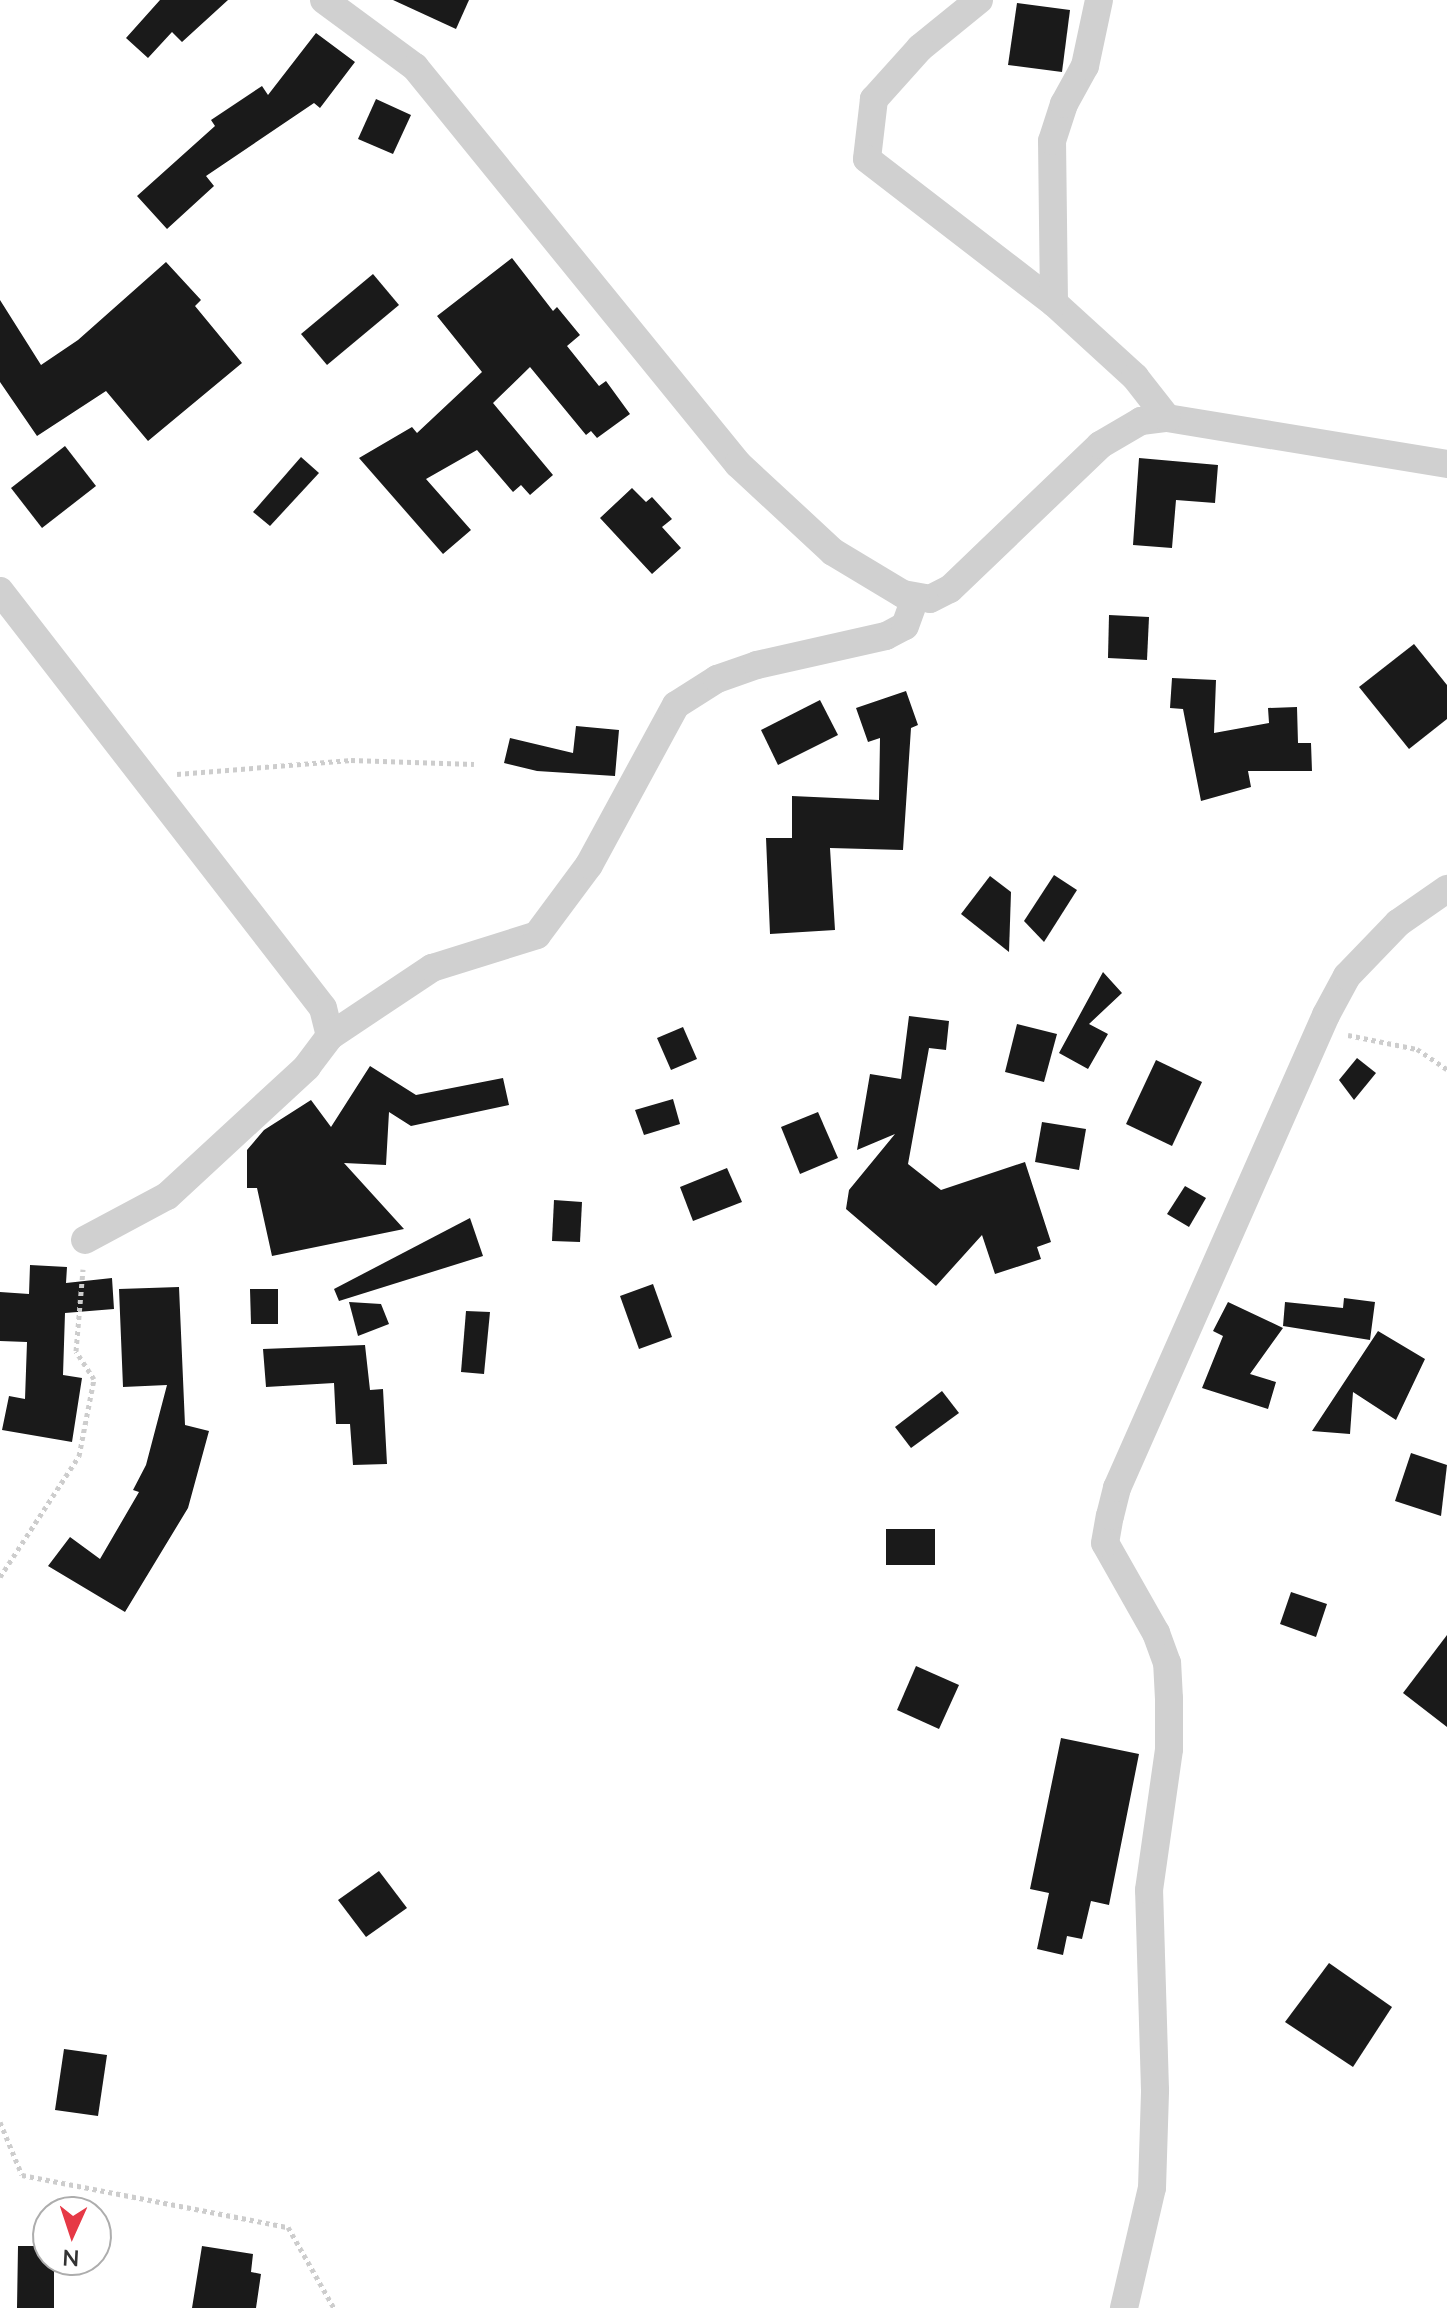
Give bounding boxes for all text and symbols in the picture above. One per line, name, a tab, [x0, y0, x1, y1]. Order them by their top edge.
north arrow	[32, 2196, 112, 2276]
text: N	[62, 2245, 80, 2272]

